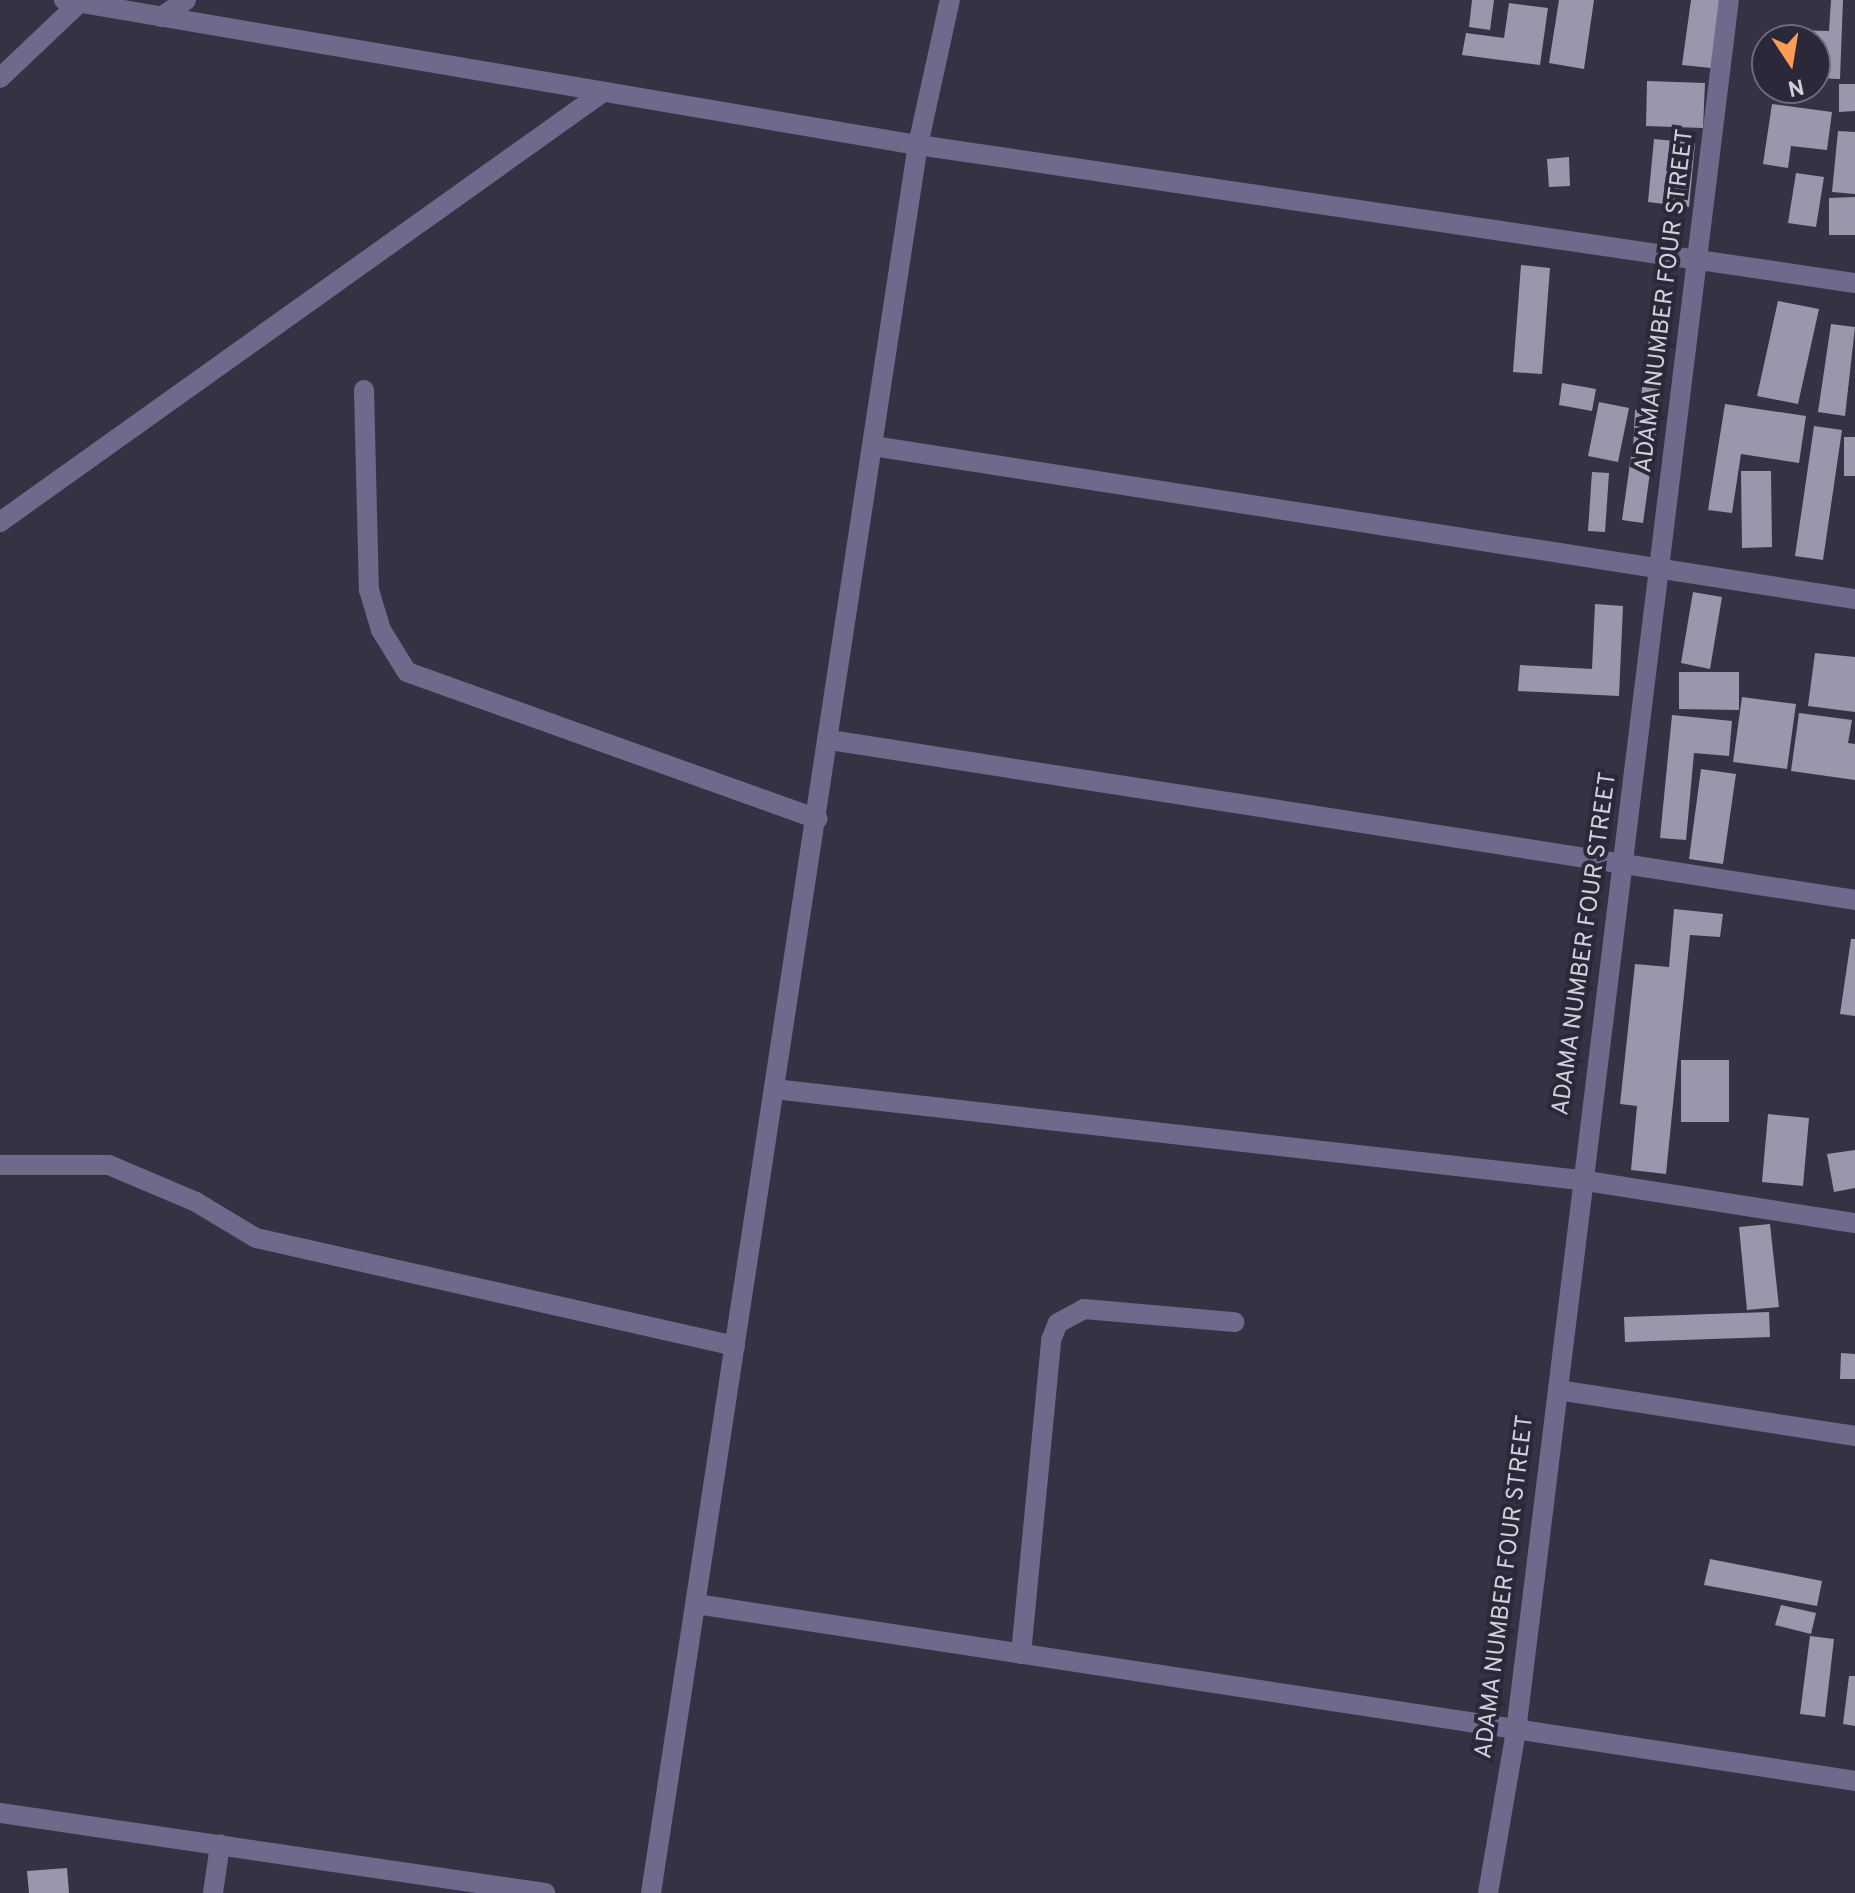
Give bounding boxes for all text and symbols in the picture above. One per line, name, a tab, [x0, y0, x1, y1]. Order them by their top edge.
north arrow	[1751, 24, 1831, 104]
text: N	[1785, 71, 1806, 101]
street label: ADAMA NUMBER FOUR STREET	[1631, 127, 1701, 475]
street label: ADAMA NUMBER FOUR STREET	[1548, 770, 1624, 1118]
street label: ADAMA NUMBER FOUR STREET	[1471, 1413, 1541, 1761]

